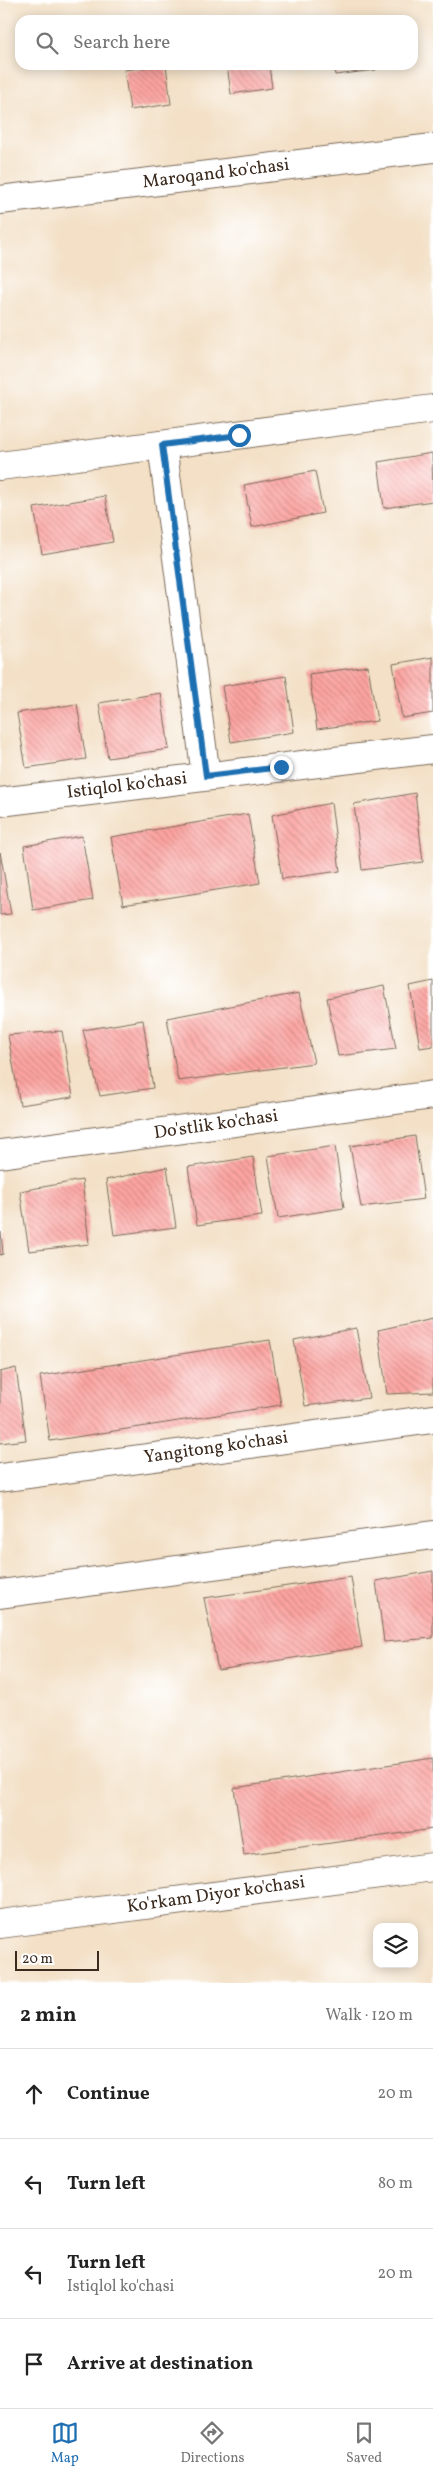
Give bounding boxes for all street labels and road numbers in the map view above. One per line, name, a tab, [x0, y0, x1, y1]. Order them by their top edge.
street label: Maroqand ko'chasi	[141, 153, 291, 195]
street label: Istiqlol ko'chasi	[65, 766, 189, 806]
street label: Do'stlik ko'chasi	[152, 1104, 280, 1146]
street label: Yangitong ko'chasi	[142, 1426, 290, 1470]
street label: Ko'rkam Diyor ko'chasi	[125, 1870, 307, 1920]

